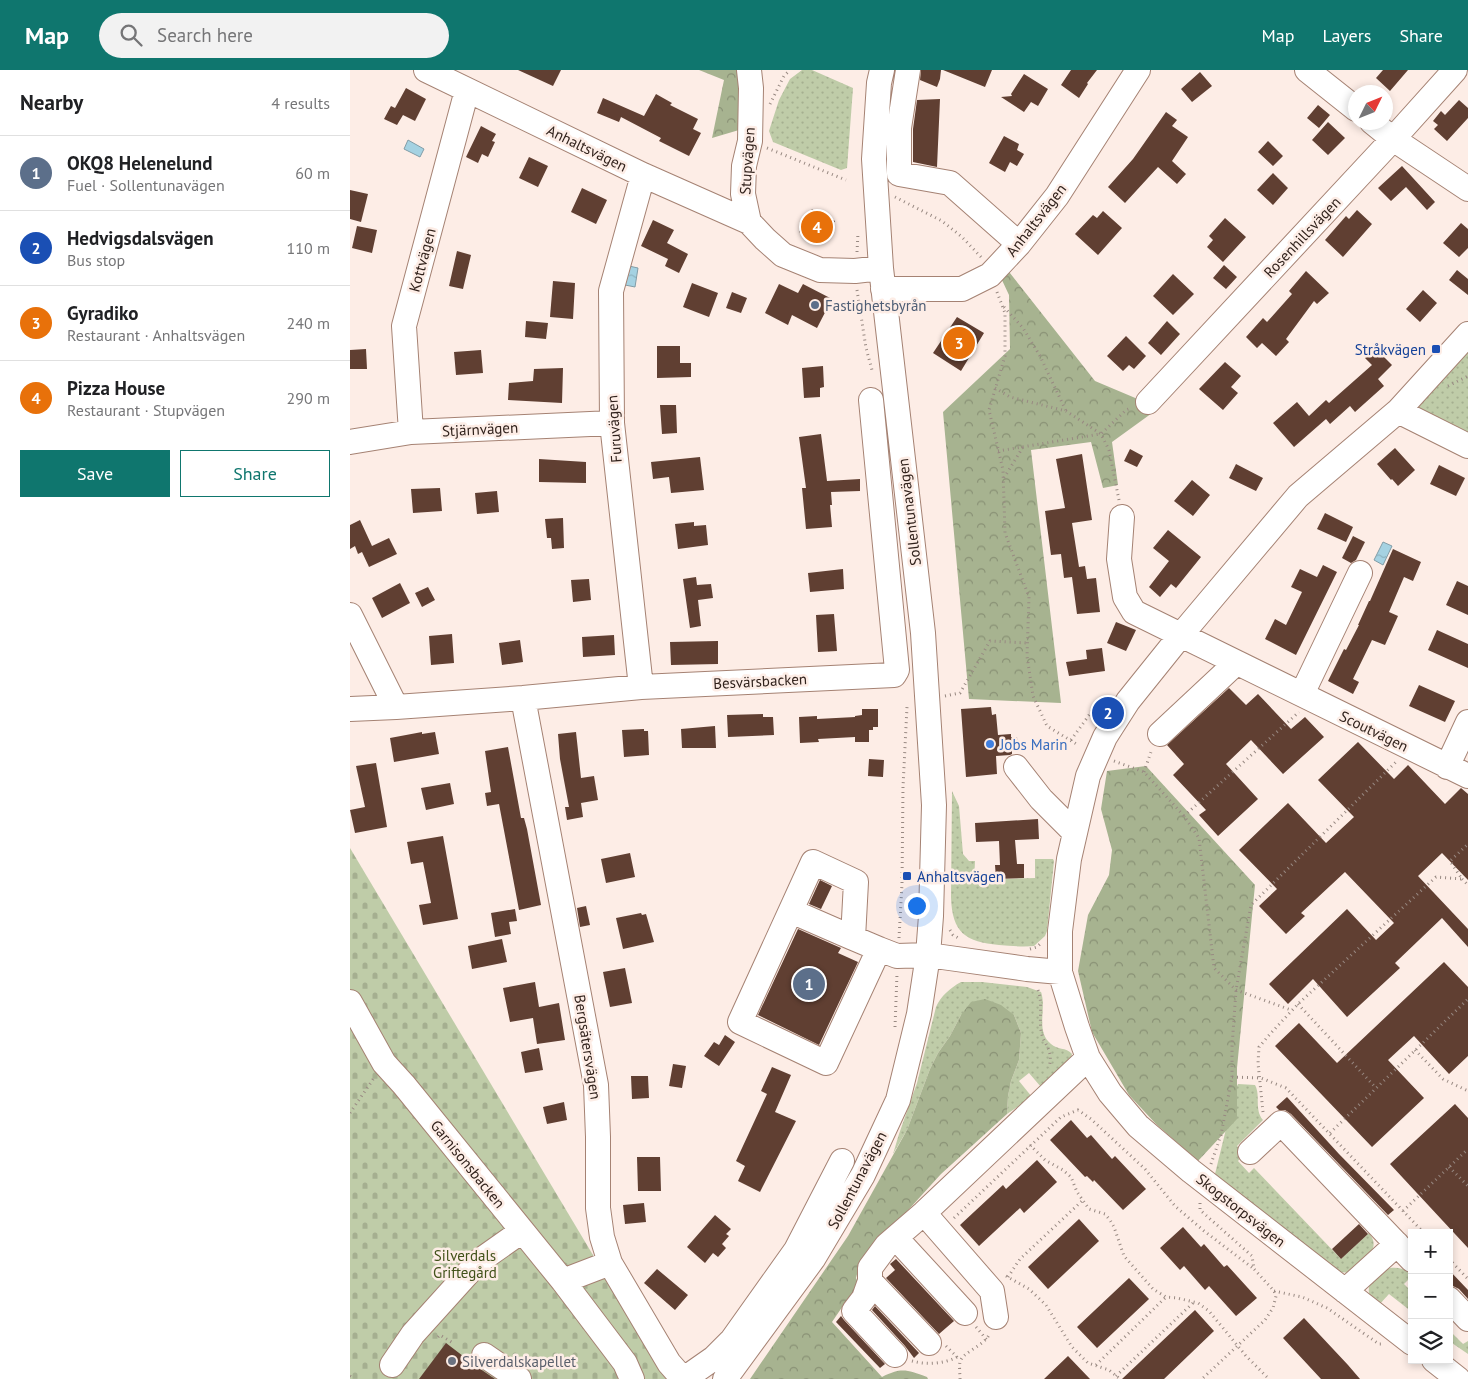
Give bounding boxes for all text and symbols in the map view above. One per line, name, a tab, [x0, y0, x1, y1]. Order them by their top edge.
search box	[99, 13, 449, 58]
text: Map	[25, 20, 69, 51]
icon: search	[117, 21, 145, 49]
text: Search here	[157, 23, 253, 47]
text: Map	[1262, 24, 1294, 47]
text: Layers	[1322, 24, 1371, 47]
text: Share	[1399, 24, 1443, 47]
north arrow	[1348, 85, 1393, 130]
text: Nearby	[20, 89, 83, 116]
text: 4 results	[271, 93, 330, 113]
street label: Anhaltsvägen	[544, 120, 630, 176]
street label: Stupvägen	[735, 127, 759, 195]
text: OKQ8 Helenelund	[67, 151, 212, 175]
text: 1	[31, 163, 41, 183]
text: 60 m	[295, 163, 330, 183]
text: Fuel · Sollentunavägen	[67, 175, 225, 195]
street label: Anhaltsvägen	[1002, 180, 1070, 260]
street label: Rosenhillsvägen	[1260, 192, 1344, 282]
pin: 4	[801, 208, 833, 246]
text: Hedvigsdalsvägen	[67, 226, 214, 250]
street label: Kottvägen	[404, 226, 440, 294]
text: 2	[31, 238, 41, 258]
text: 110 m	[287, 238, 330, 258]
text: Bus stop	[67, 250, 125, 270]
place label: Fastighetsbyrån	[825, 296, 927, 315]
marker: Fastighetsbyrån	[809, 299, 821, 311]
text: Gyradiko	[67, 301, 138, 325]
text: 3	[31, 313, 41, 333]
text: 240 m	[287, 313, 330, 333]
pin: 3	[943, 324, 975, 362]
text: Restaurant · Anhaltsvägen	[67, 325, 245, 345]
place label: Stråkvägen	[1355, 340, 1426, 359]
marker: Stråkvägen	[1430, 343, 1442, 355]
text: Pizza House	[67, 376, 165, 400]
text: 4	[31, 388, 41, 408]
text: 290 m	[287, 388, 330, 408]
street label: Furuvägen	[602, 395, 626, 463]
text: Restaurant · Stupvägen	[67, 400, 225, 420]
street label: Stjärnvägen	[441, 418, 519, 440]
button: Save	[20, 450, 170, 497]
button: Share	[180, 450, 330, 497]
street label: Sollentunavägen	[893, 457, 925, 567]
street label: Besvärsbacken	[713, 669, 807, 693]
pin: 2	[1092, 694, 1124, 732]
street label: Scoutvägen	[1337, 706, 1411, 756]
place label: Jobs Marin	[999, 735, 1067, 754]
marker: Jobs Marin	[984, 738, 996, 750]
place label: Anhaltsvägen	[917, 867, 1004, 886]
marker: Anhaltsvägen	[901, 870, 913, 882]
your location	[904, 893, 930, 919]
pin: 1	[793, 965, 825, 1003]
street label: Bergsätersvägen	[570, 993, 606, 1101]
street label: Garnisonsbacken	[427, 1116, 509, 1212]
street label: Sollentunavägen	[823, 1128, 891, 1232]
street label: Skogstorpsvägen	[1192, 1169, 1290, 1251]
map controls	[1408, 1229, 1453, 1364]
button: +	[1408, 1229, 1453, 1274]
park label: Silverdals Griftegård	[433, 1246, 497, 1282]
button: −	[1408, 1274, 1453, 1319]
button: layers	[1408, 1319, 1453, 1364]
place label: Silverdalskapellet	[462, 1352, 576, 1371]
marker: Silverdalskapellet	[446, 1355, 458, 1367]

